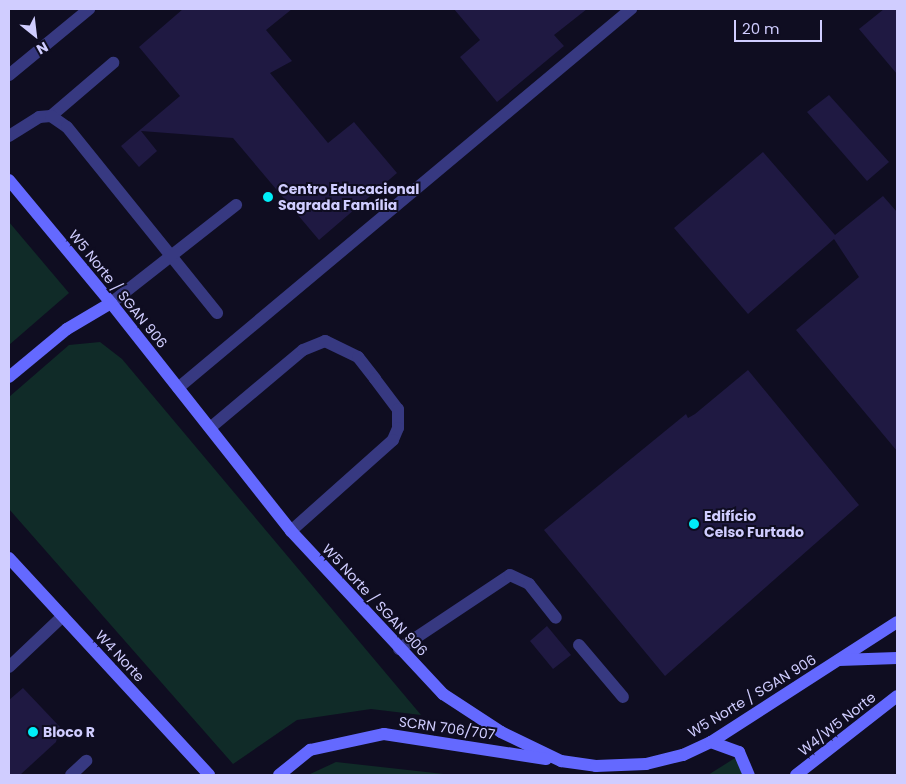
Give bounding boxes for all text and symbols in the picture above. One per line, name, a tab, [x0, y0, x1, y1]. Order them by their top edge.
north arrow	[10, 10, 60, 60]
scale bar	[736, 10, 824, 42]
text: 20 m	[742, 18, 780, 39]
text: N	[33, 37, 52, 59]
place label: Centro Educacional Sagrada Família	[278, 181, 419, 213]
marker: Centro Educacional Sagrada Família	[262, 191, 274, 203]
street label: W5 Norte / SGAN 906	[65, 227, 171, 351]
place label: Edifício Celso Furtado	[704, 508, 804, 540]
marker: Edifício Celso Furtado	[688, 518, 700, 530]
street label: W5 Norte / SGAN 906	[319, 541, 431, 659]
street label: W4 Norte	[92, 627, 148, 685]
street label: W5 Norte / SGAN 906	[685, 651, 819, 741]
street label: W4/W5 Norte	[795, 689, 879, 759]
street label: SCRN 706/707	[398, 713, 496, 743]
place label: Bloco R	[43, 724, 95, 740]
marker: Bloco R	[27, 726, 39, 738]

